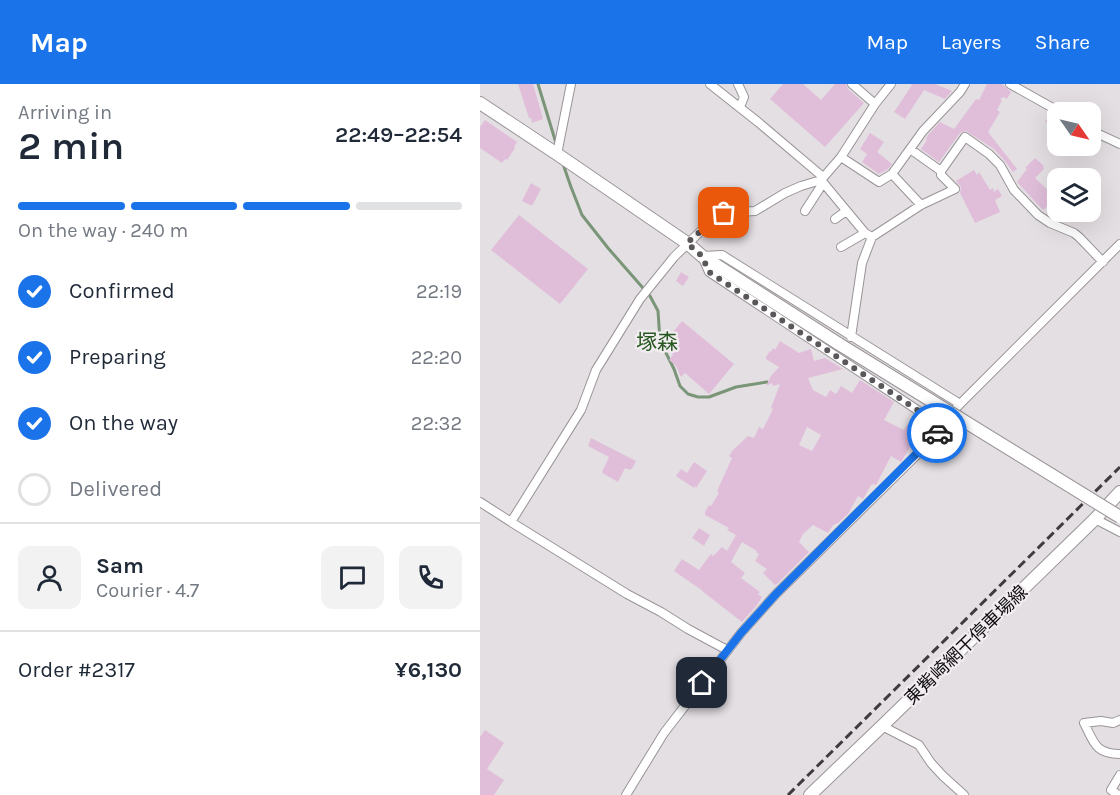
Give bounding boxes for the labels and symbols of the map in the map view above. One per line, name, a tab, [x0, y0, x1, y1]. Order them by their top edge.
north arrow	[1047, 102, 1101, 156]
pin	[698, 187, 749, 238]
district label: 塚森	[636, 330, 678, 354]
courier	[907, 403, 967, 463]
street label: 東觜崎網干停車場線	[900, 581, 1032, 709]
pin	[676, 657, 727, 708]

